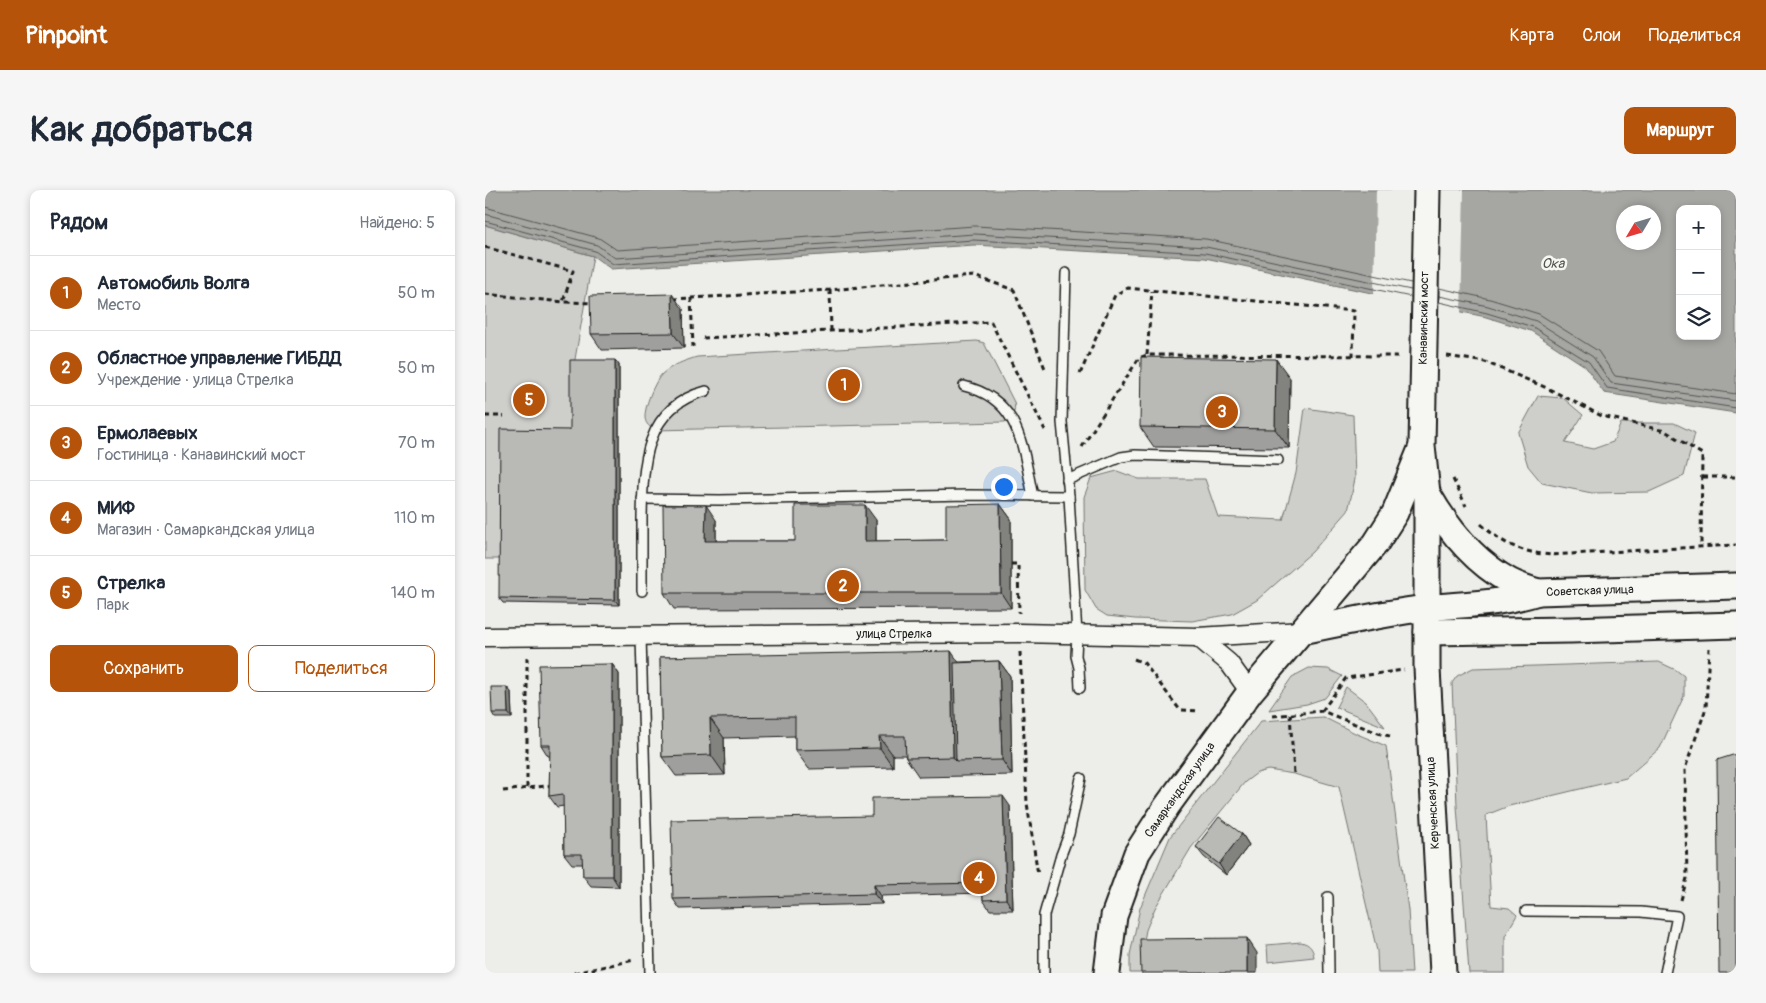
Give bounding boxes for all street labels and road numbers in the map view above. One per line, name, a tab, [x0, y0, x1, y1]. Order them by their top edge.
street label: Канавинский мост	[1416, 271, 1432, 365]
street label: Советская улица	[1546, 582, 1634, 600]
street label: улица Стрелка	[855, 627, 932, 642]
street label: Самаркандская улица	[1141, 739, 1219, 841]
street label: Керченская улица	[1423, 756, 1443, 850]

